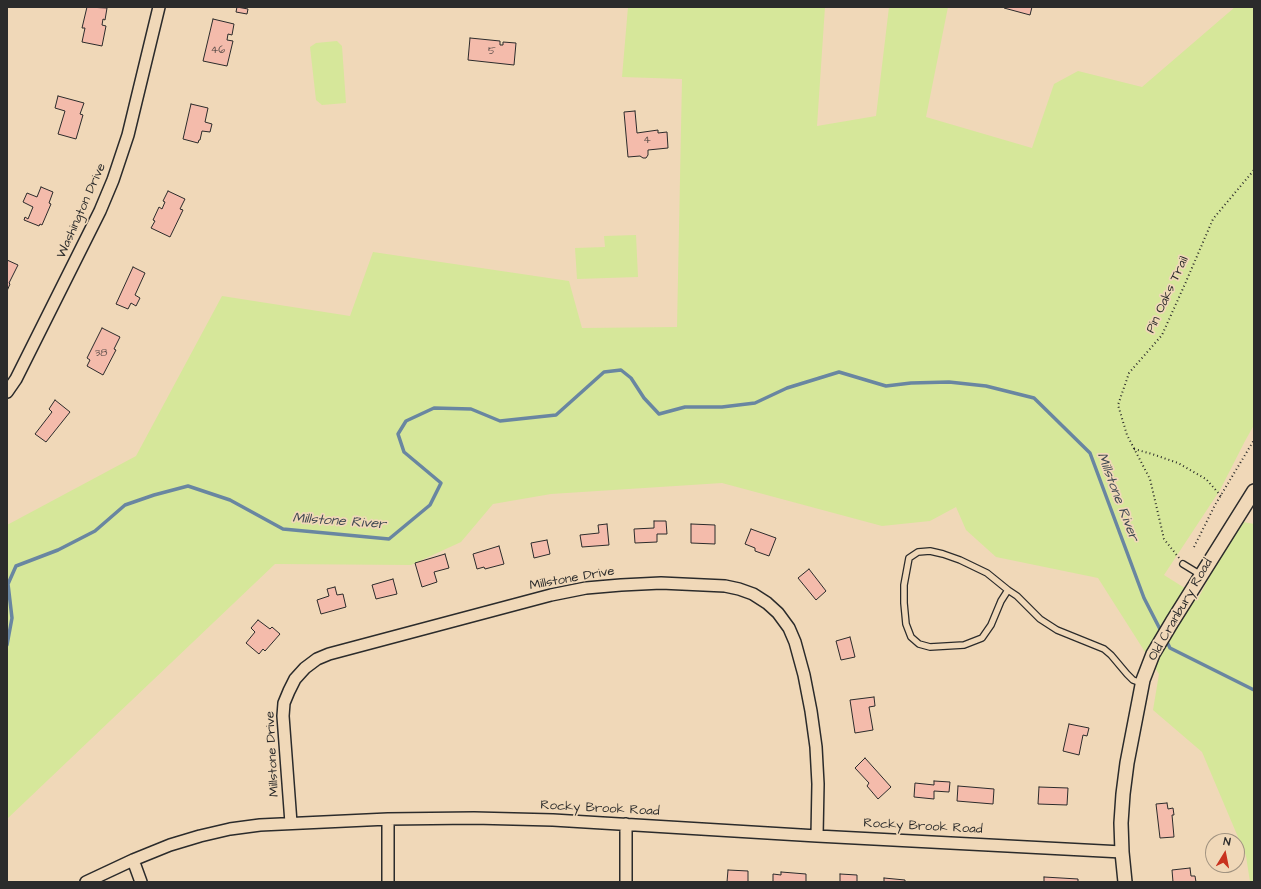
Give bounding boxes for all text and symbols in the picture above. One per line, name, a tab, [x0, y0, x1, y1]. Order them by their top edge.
house number: 46	[211, 44, 225, 58]
house number: 5	[488, 45, 496, 59]
house number: 4	[643, 134, 651, 148]
street label: Washington Drive	[54, 161, 110, 261]
street label: Pin Oaks Trail	[1143, 254, 1193, 336]
house number: 38	[95, 347, 107, 361]
water label: Millstone River	[1092, 450, 1142, 544]
water label: Millstone River	[292, 510, 386, 534]
street label: Old Cranbury Road	[1145, 556, 1217, 664]
street label: Millstone Drive	[528, 564, 616, 594]
street label: Millstone Drive	[263, 711, 283, 797]
street label: Rocky Brook Road	[540, 798, 660, 820]
street label: Rocky Brook Road	[863, 816, 983, 838]
north arrow	[1205, 833, 1245, 873]
text: N	[1222, 834, 1232, 850]

